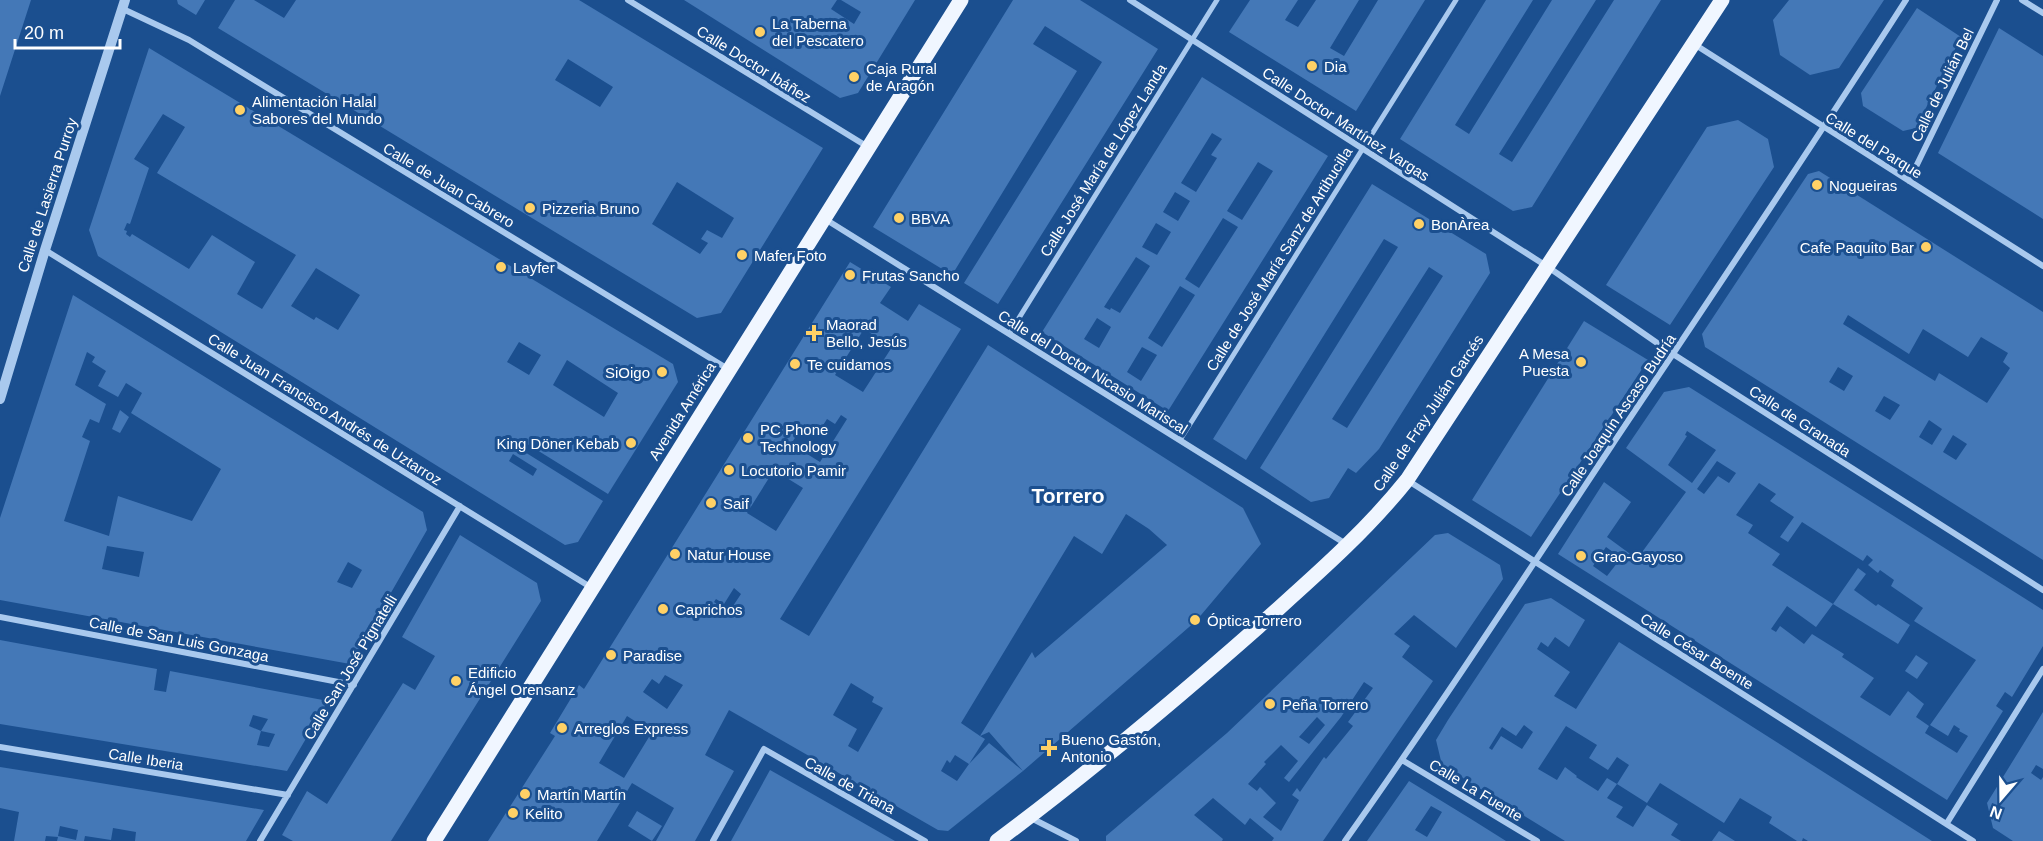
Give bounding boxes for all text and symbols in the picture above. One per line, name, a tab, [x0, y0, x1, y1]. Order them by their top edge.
scale bar	[15, 12, 120, 50]
place label: La Taberna del Pescatero	[772, 15, 864, 49]
street label: Calle Doctor Ibáñez	[694, 22, 814, 106]
text: 20 m	[24, 23, 64, 43]
marker: La Taberna del Pescatero	[753, 25, 767, 39]
street label: Calle de Julián Bel	[1907, 25, 1977, 145]
place label: Dia	[1324, 58, 1347, 75]
marker: Dia	[1305, 59, 1319, 73]
place label: Caja Rural de Aragón	[866, 60, 937, 94]
street label: Calle José María de López Landa	[1036, 60, 1170, 260]
street label: Calle Doctor Martínez Vargas	[1259, 64, 1433, 184]
marker: Caja Rural de Aragón	[847, 70, 861, 84]
place label: Alimentación Halal Sabores del Mundo	[252, 93, 382, 127]
marker: Alimentación Halal Sabores del Mundo	[233, 103, 247, 117]
street label: Calle del Parque	[1822, 108, 1926, 182]
street label: Calle de Lasierra Purroy	[14, 115, 80, 275]
street label: Calle de Juan Cabrero	[380, 139, 518, 231]
street label: Calle de José María Sanz de Artibucilla	[1203, 143, 1356, 374]
place label: Nogueiras	[1829, 177, 1897, 194]
marker: Nogueiras	[1810, 178, 1824, 192]
place label: Pizzeria Bruno	[542, 200, 640, 217]
marker: Pizzeria Bruno	[523, 201, 537, 215]
place label: BBVA	[911, 210, 950, 227]
marker: BBVA	[892, 211, 906, 225]
place label: BonÀrea	[1431, 216, 1490, 233]
marker: BonÀrea	[1412, 217, 1426, 231]
place label: Cafe Paquito Bar	[1800, 239, 1914, 256]
marker: Cafe Paquito Bar	[1919, 240, 1933, 254]
place label: Mafer Foto	[754, 247, 827, 264]
marker: Mafer Foto	[735, 248, 749, 262]
place label: Layfer	[513, 259, 555, 276]
marker: Layfer	[494, 260, 508, 274]
place label: Frutas Sancho	[862, 267, 960, 284]
marker: Frutas Sancho	[843, 268, 857, 282]
street label: Calle del Doctor Nicasio Mariscal	[995, 306, 1191, 438]
place label: Maorad Bello, Jesús	[826, 316, 907, 350]
marker: Maorad Bello, Jesús	[807, 326, 821, 340]
street label: Calle Juan Francisco Andrés de Uztarroz	[205, 330, 445, 488]
street label: Calle Joaquín Ascaso Budría	[1557, 330, 1679, 500]
street label: Calle de Fray Julián Garcés	[1369, 332, 1487, 494]
place label: A Mesa Puesta	[1519, 345, 1570, 379]
marker: A Mesa Puesta	[1574, 355, 1588, 369]
place label: Te cuidamos	[807, 356, 891, 373]
marker: Te cuidamos	[788, 357, 802, 371]
street label: Avenida América	[645, 358, 719, 463]
place label: SiOigo	[605, 364, 650, 381]
marker: SiOigo	[655, 365, 669, 379]
street label: Calle de Granada	[1746, 382, 1854, 461]
place label: PC Phone Technology	[760, 421, 836, 455]
marker: PC Phone Technology	[741, 431, 755, 445]
place label: King Döner Kebab	[496, 435, 619, 452]
marker: King Döner Kebab	[624, 436, 638, 450]
place label: Locutorio Pamir	[741, 462, 846, 479]
marker: Locutorio Pamir	[722, 463, 736, 477]
district label: Torrero	[1031, 484, 1105, 507]
place label: Saif	[723, 495, 750, 512]
marker: Saif	[704, 496, 718, 510]
place label: Natur House	[687, 546, 771, 563]
marker: Natur House	[668, 547, 682, 561]
place label: Grao-Gayoso	[1593, 548, 1683, 565]
marker: Grao-Gayoso	[1574, 549, 1588, 563]
street label: Calle San José Pignatelli	[300, 592, 400, 742]
place label: Caprichos	[675, 601, 743, 618]
marker: Caprichos	[656, 602, 670, 616]
street label: Calle César Boente	[1637, 609, 1757, 693]
place label: Óptica Torrero	[1207, 612, 1302, 629]
street label: Calle de San Luis Gonzaga	[88, 613, 271, 665]
marker: Óptica Torrero	[1188, 613, 1202, 627]
place label: Paradise	[623, 647, 682, 664]
marker: Paradise	[604, 648, 618, 662]
place label: Edificio Ángel Orensanz	[468, 664, 576, 698]
marker: Edificio Ángel Orensanz	[449, 674, 463, 688]
place label: Peña Torrero	[1282, 696, 1368, 713]
marker: Peña Torrero	[1263, 697, 1277, 711]
place label: Arreglos Express	[574, 720, 688, 737]
marker: Arreglos Express	[555, 721, 569, 735]
place label: Bueno Gastón, Antonio	[1061, 731, 1161, 765]
marker: Bueno Gastón, Antonio	[1042, 741, 1056, 755]
street label: Calle Iberia	[107, 745, 185, 773]
street label: Calle de Triana	[802, 753, 899, 817]
street label: Calle La Fuente	[1426, 755, 1526, 825]
north arrow	[1971, 769, 2031, 829]
place label: Martín Martín	[537, 786, 626, 803]
marker: Martín Martín	[518, 787, 532, 801]
text: N	[1988, 803, 2004, 823]
place label: Kelito	[525, 805, 563, 822]
marker: Kelito	[506, 806, 520, 820]

